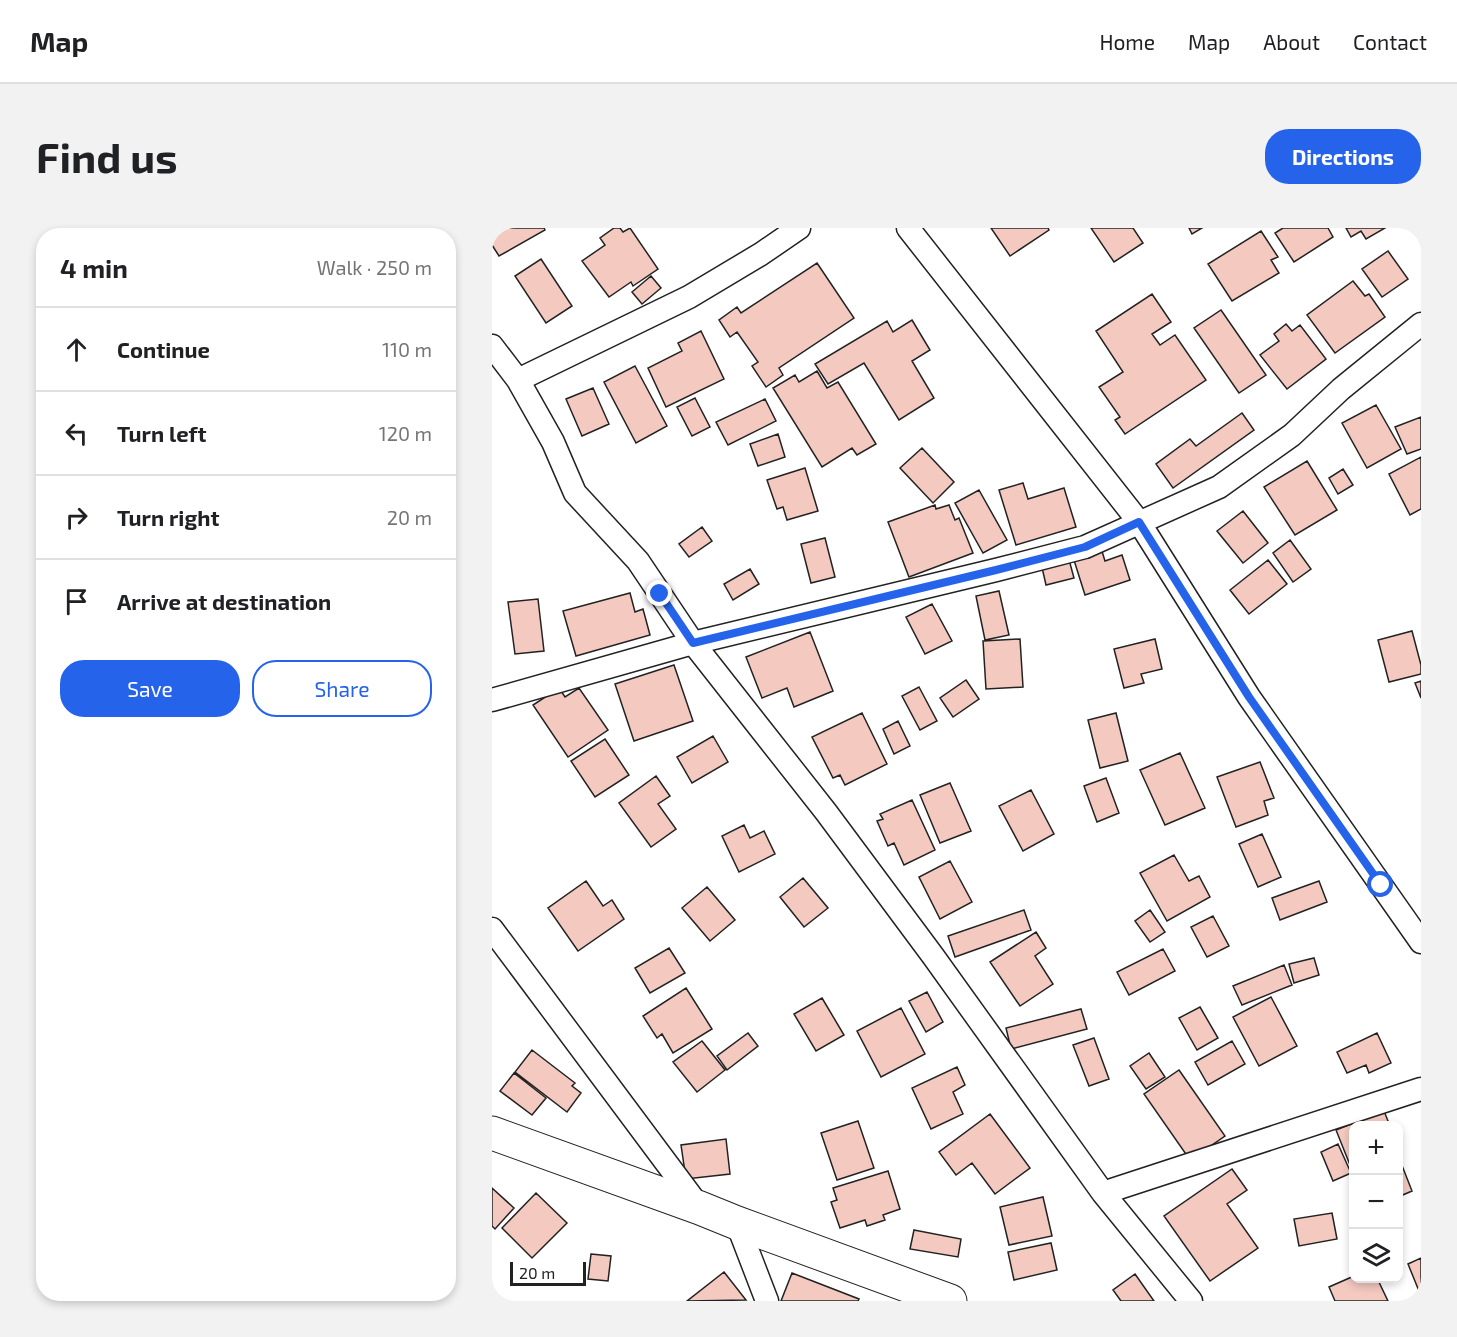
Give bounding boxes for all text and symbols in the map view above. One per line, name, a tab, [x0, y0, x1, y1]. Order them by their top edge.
text: Map	[30, 24, 88, 58]
text: Home	[1099, 29, 1155, 54]
text: Map	[1188, 29, 1230, 54]
text: About	[1263, 29, 1320, 54]
text: Contact	[1353, 29, 1427, 54]
button: Directions	[1265, 129, 1421, 184]
text: Find us	[36, 131, 178, 181]
text: 4 min	[60, 252, 128, 283]
text: Walk · 250 m	[317, 255, 432, 279]
icon: ahead	[60, 333, 93, 366]
text: Continue	[117, 336, 210, 362]
text: 110 m	[382, 337, 432, 361]
icon: left	[60, 417, 93, 450]
text: Turn left	[117, 420, 206, 446]
text: 120 m	[379, 421, 432, 445]
icon: right	[60, 501, 93, 534]
text: Turn right	[117, 504, 219, 530]
text: 20 m	[387, 505, 432, 529]
route end	[646, 580, 672, 606]
icon: arrive	[60, 585, 93, 618]
text: Arrive at destination	[117, 588, 331, 614]
button: Save	[60, 660, 240, 717]
button: Share	[252, 660, 432, 717]
route start	[1367, 871, 1393, 897]
map controls	[1349, 1121, 1403, 1283]
button: +	[1349, 1121, 1403, 1175]
button: −	[1349, 1175, 1403, 1229]
button: layers	[1349, 1229, 1403, 1283]
scale bar	[510, 1259, 586, 1286]
text: 20 m	[519, 1263, 555, 1282]

